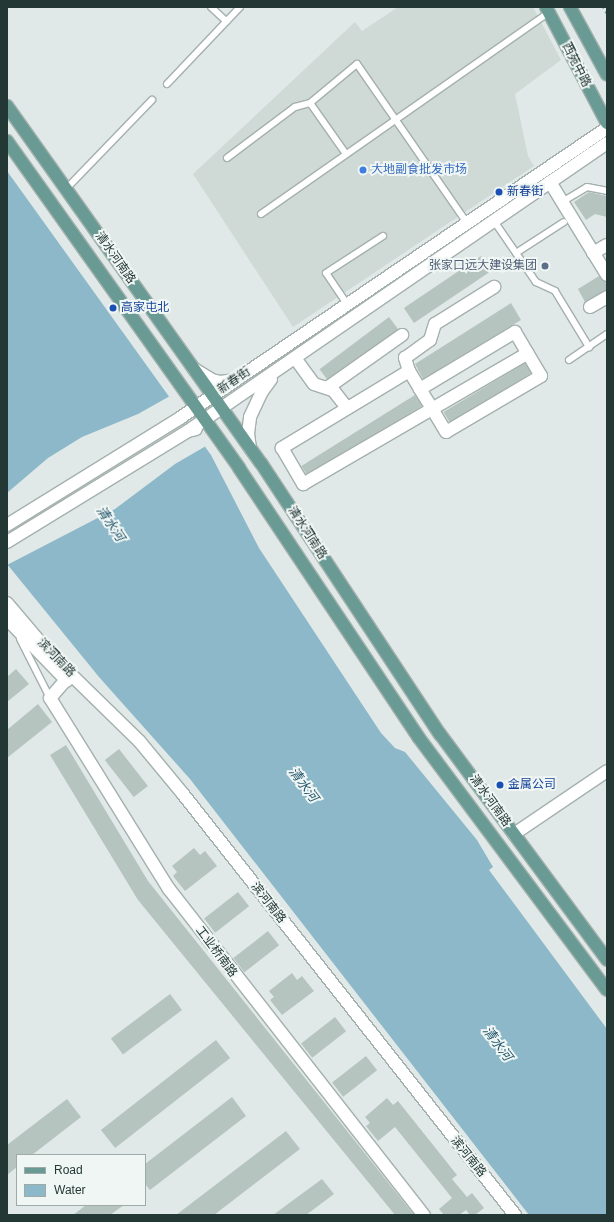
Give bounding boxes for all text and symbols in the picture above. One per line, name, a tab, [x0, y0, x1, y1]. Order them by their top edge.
street label: 西苑中路	[559, 40, 593, 90]
place label: 大地副食批发市场	[371, 163, 467, 177]
marker: 大地副食批发市场	[358, 165, 368, 175]
place label: 新春街	[507, 185, 543, 199]
marker: 新春街	[494, 187, 504, 197]
street label: 清水河南路	[92, 229, 138, 287]
place label: 张家口远大建设集团	[429, 259, 537, 273]
marker: 张家口远大建设集团	[540, 261, 550, 271]
place label: 高家屯北	[121, 301, 169, 315]
marker: 高家屯北	[108, 303, 118, 313]
street label: 新春街	[215, 365, 253, 397]
water label: 清水河	[93, 503, 127, 545]
street label: 清水河南路	[285, 504, 329, 562]
street label: 滨河南路	[34, 636, 78, 680]
water label: 清水河	[285, 765, 321, 805]
street label: 清水河南路	[467, 772, 513, 830]
place label: 金属公司	[508, 778, 556, 792]
marker: 金属公司	[495, 780, 505, 790]
street label: 滨河南路	[248, 880, 288, 926]
street label: 工业桥南路	[192, 924, 240, 980]
water label: 清水河	[479, 1024, 515, 1064]
street label: 滨河南路	[447, 1134, 489, 1180]
legend	[16, 1154, 146, 1206]
text: Road	[54, 1163, 83, 1177]
text: Water	[54, 1183, 86, 1197]

